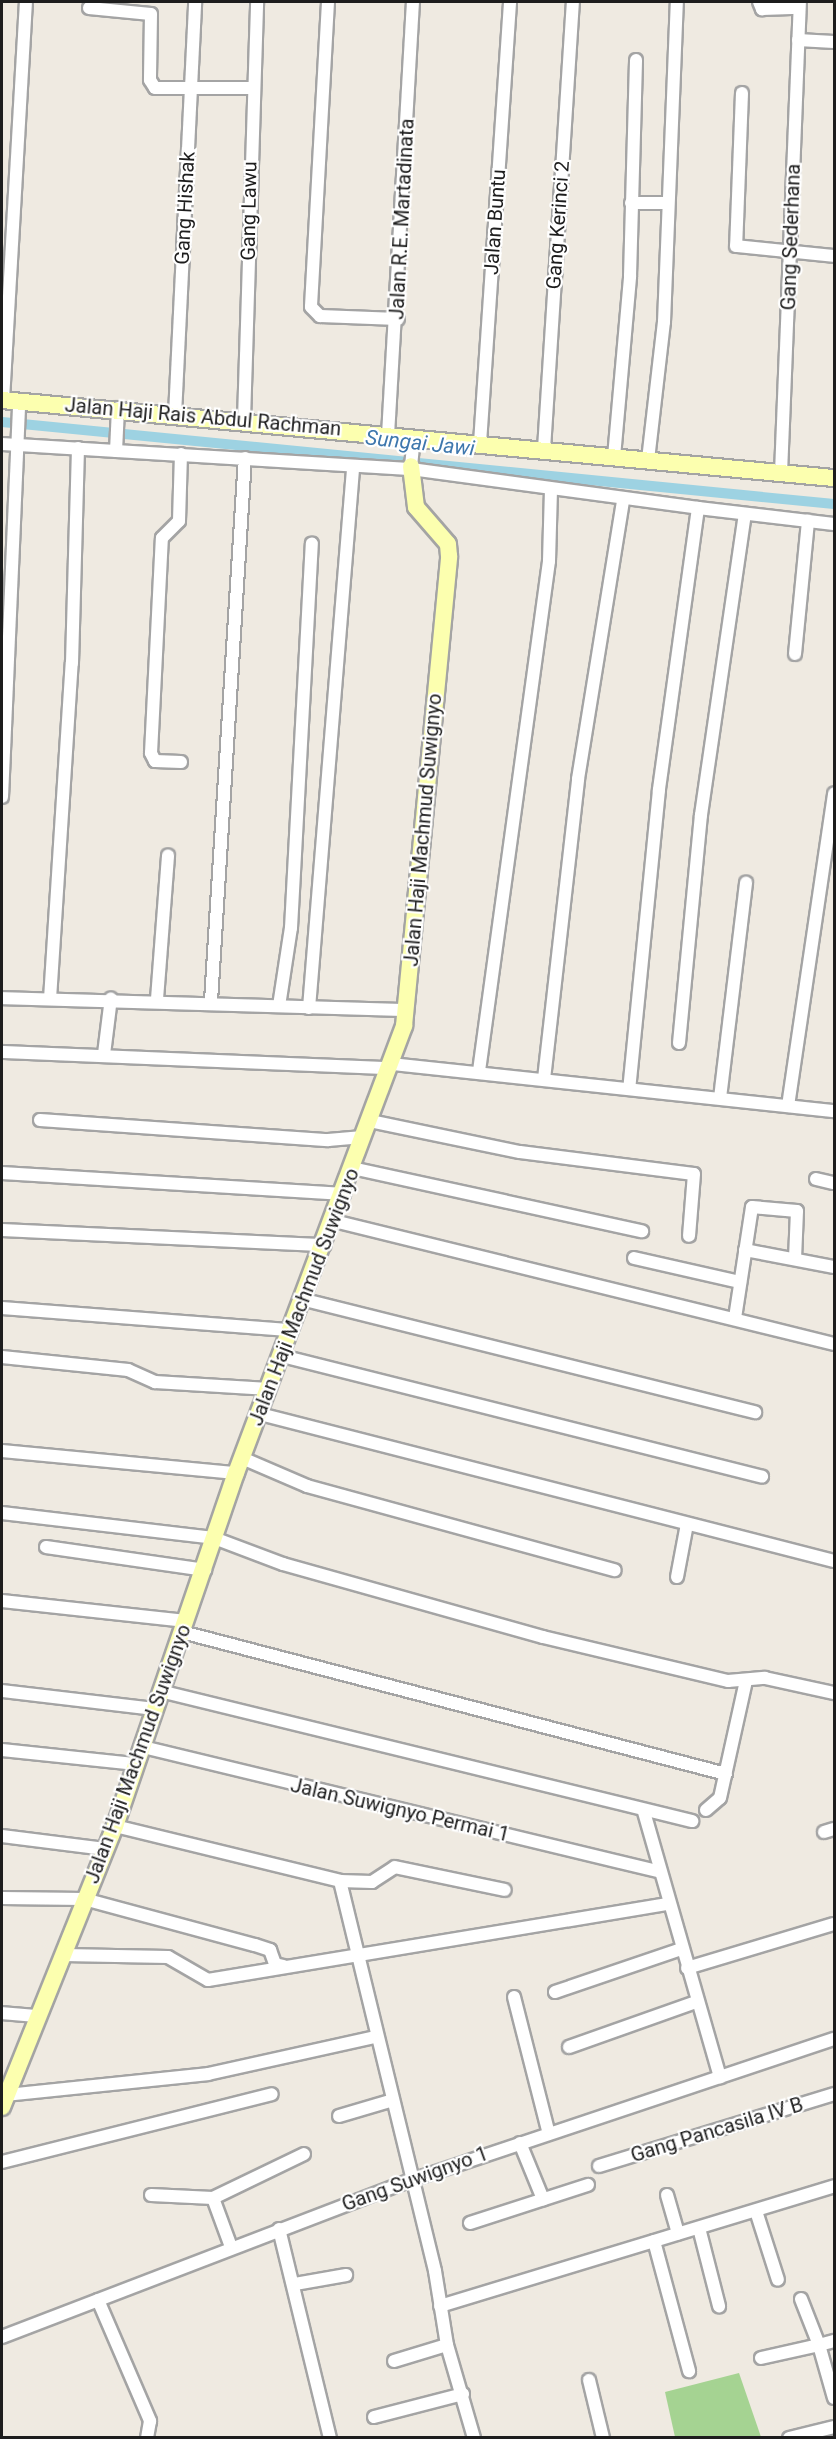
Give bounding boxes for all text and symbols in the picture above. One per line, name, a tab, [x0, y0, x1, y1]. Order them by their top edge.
street label: Jalan R.E. Martadinata	[385, 118, 419, 320]
street label: Gang Hishak	[170, 151, 200, 265]
street label: Gang Kerinci 2	[542, 160, 574, 290]
street label: Gang Lawu	[236, 161, 262, 261]
street label: Gang Sederhana	[776, 163, 806, 311]
street label: Jalan Buntu	[479, 168, 511, 276]
street label: Jalan Haji Rais Abdul Rachman	[64, 393, 342, 441]
water label: Sungai Jawi	[364, 425, 476, 461]
street label: Jalan Haji Machmud Suwignyo	[399, 693, 447, 967]
street label: Jalan Haji Machmud Suwignyo	[244, 1165, 364, 1429]
street label: Jalan Haji Machmud Suwignyo	[80, 1621, 196, 1887]
street label: Jalan Suwignyo Permai 1	[288, 1773, 512, 1847]
street label: Gang Pancasila IV B	[628, 2092, 806, 2168]
street label: Gang Suwignyo 1	[339, 2141, 491, 2217]

